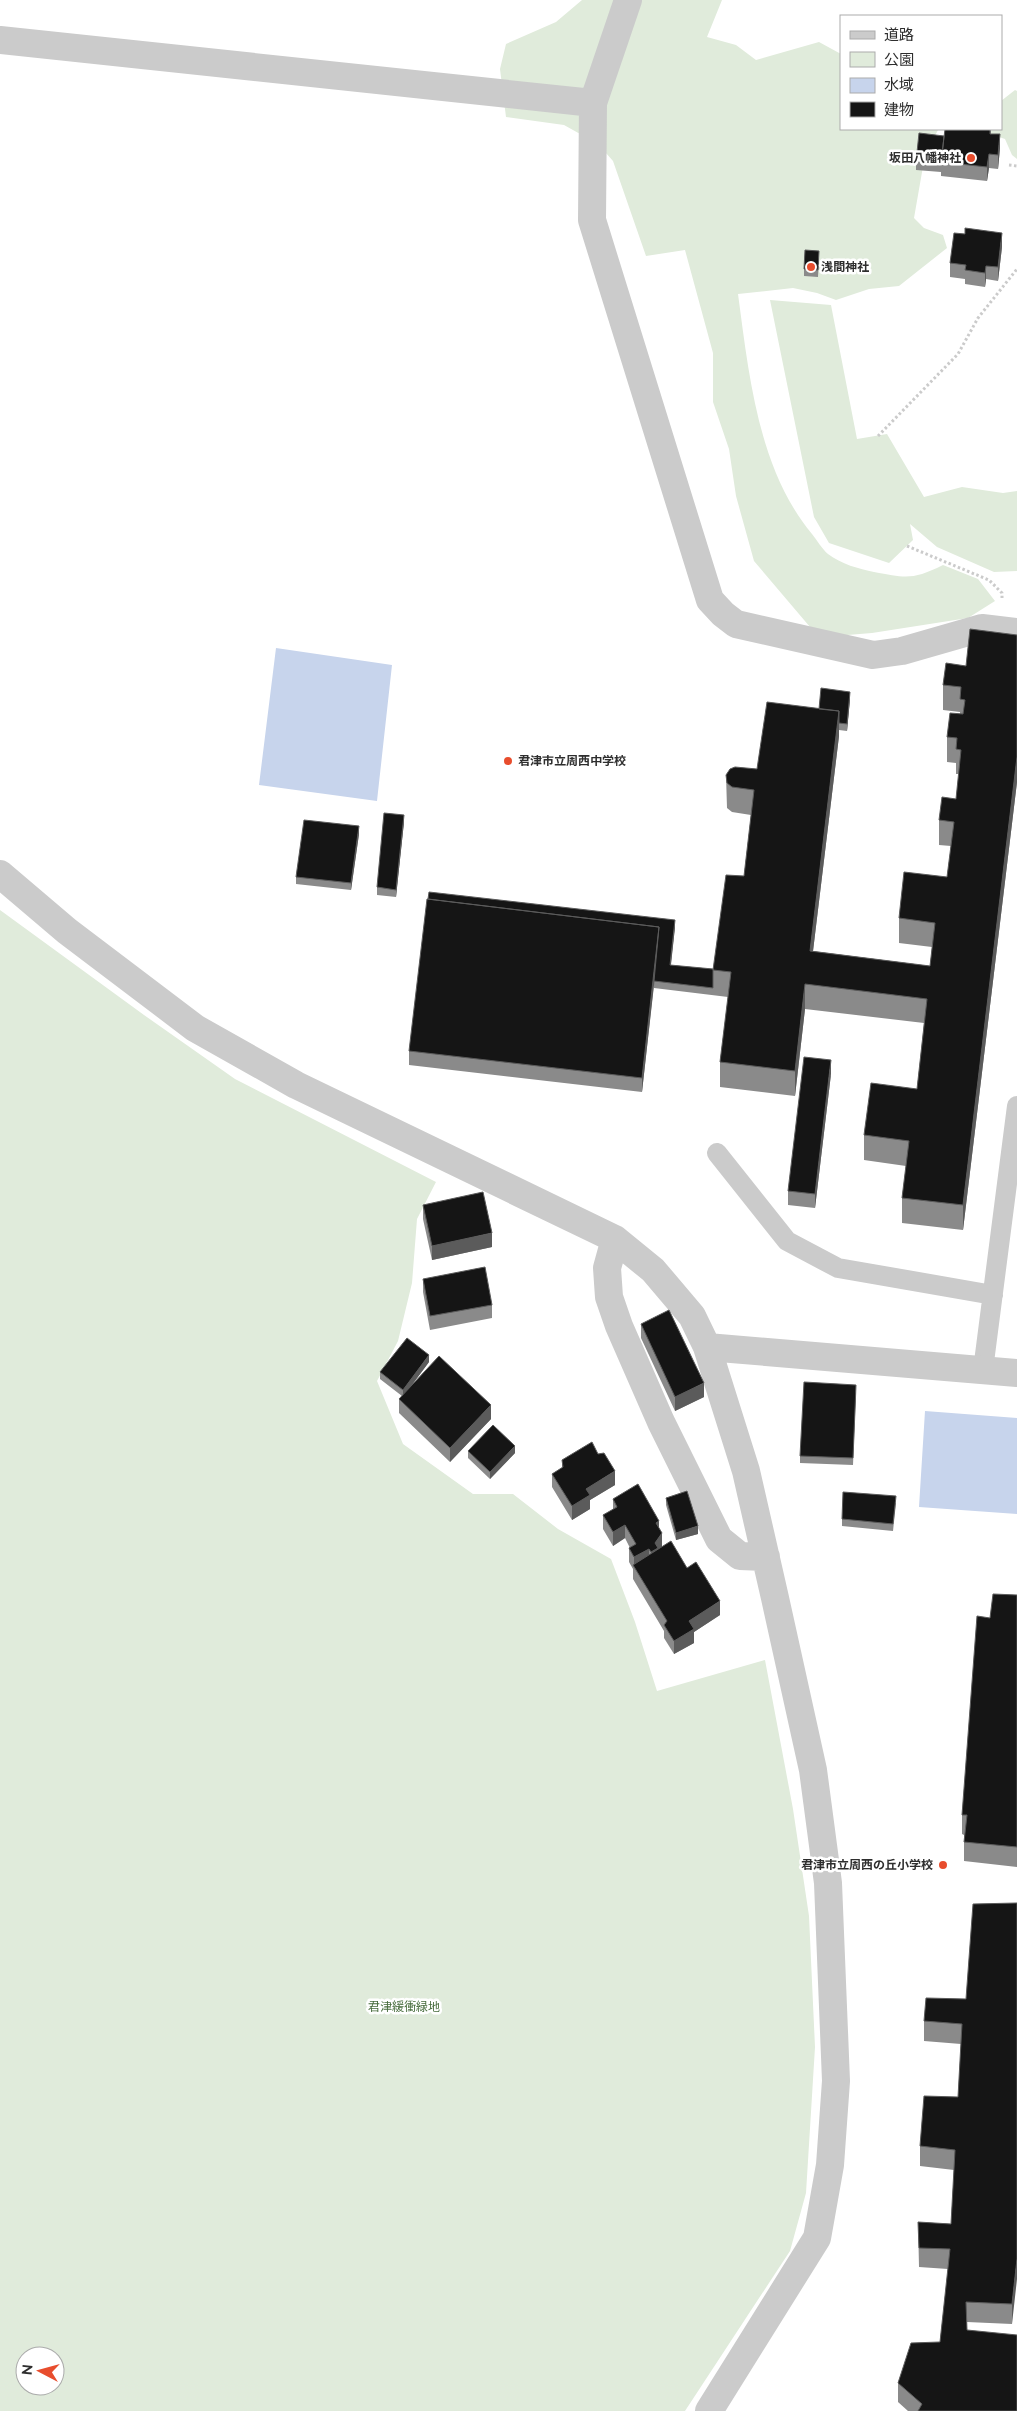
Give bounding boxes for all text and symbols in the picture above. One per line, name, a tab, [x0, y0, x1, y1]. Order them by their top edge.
legend	[840, 15, 1002, 130]
text: 道路	[884, 26, 914, 44]
text: 公園	[884, 51, 914, 69]
text: 水域	[884, 76, 914, 94]
text: 建物	[884, 101, 914, 119]
place label: 坂田八幡神社	[889, 151, 961, 165]
marker: 坂田八幡神社	[965, 152, 977, 164]
place label: 浅間神社	[821, 260, 869, 274]
marker: 浅間神社	[805, 261, 817, 273]
place label: 君津市立周西中学校	[518, 754, 626, 768]
marker: 君津市立周西中学校	[502, 755, 514, 767]
place label: 君津市立周西の丘小学校	[801, 1858, 933, 1872]
marker: 君津市立周西の丘小学校	[937, 1859, 949, 1871]
park label: 君津緩衝緑地	[368, 2000, 440, 2014]
north arrow	[15, 2346, 65, 2396]
text: N	[19, 2363, 36, 2376]

